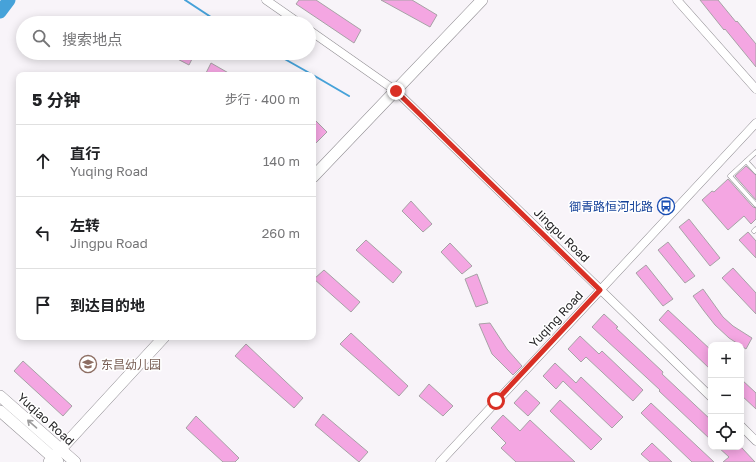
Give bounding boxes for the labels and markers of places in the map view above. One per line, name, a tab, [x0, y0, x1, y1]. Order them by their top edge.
bus stop icon: 御青路恒河北路	[656, 196, 676, 216]
place label: 御青路恒河北路	[569, 199, 653, 214]
school or university icon: 东昌幼儿园	[78, 354, 98, 374]
place label: 东昌幼儿园	[101, 357, 161, 372]

